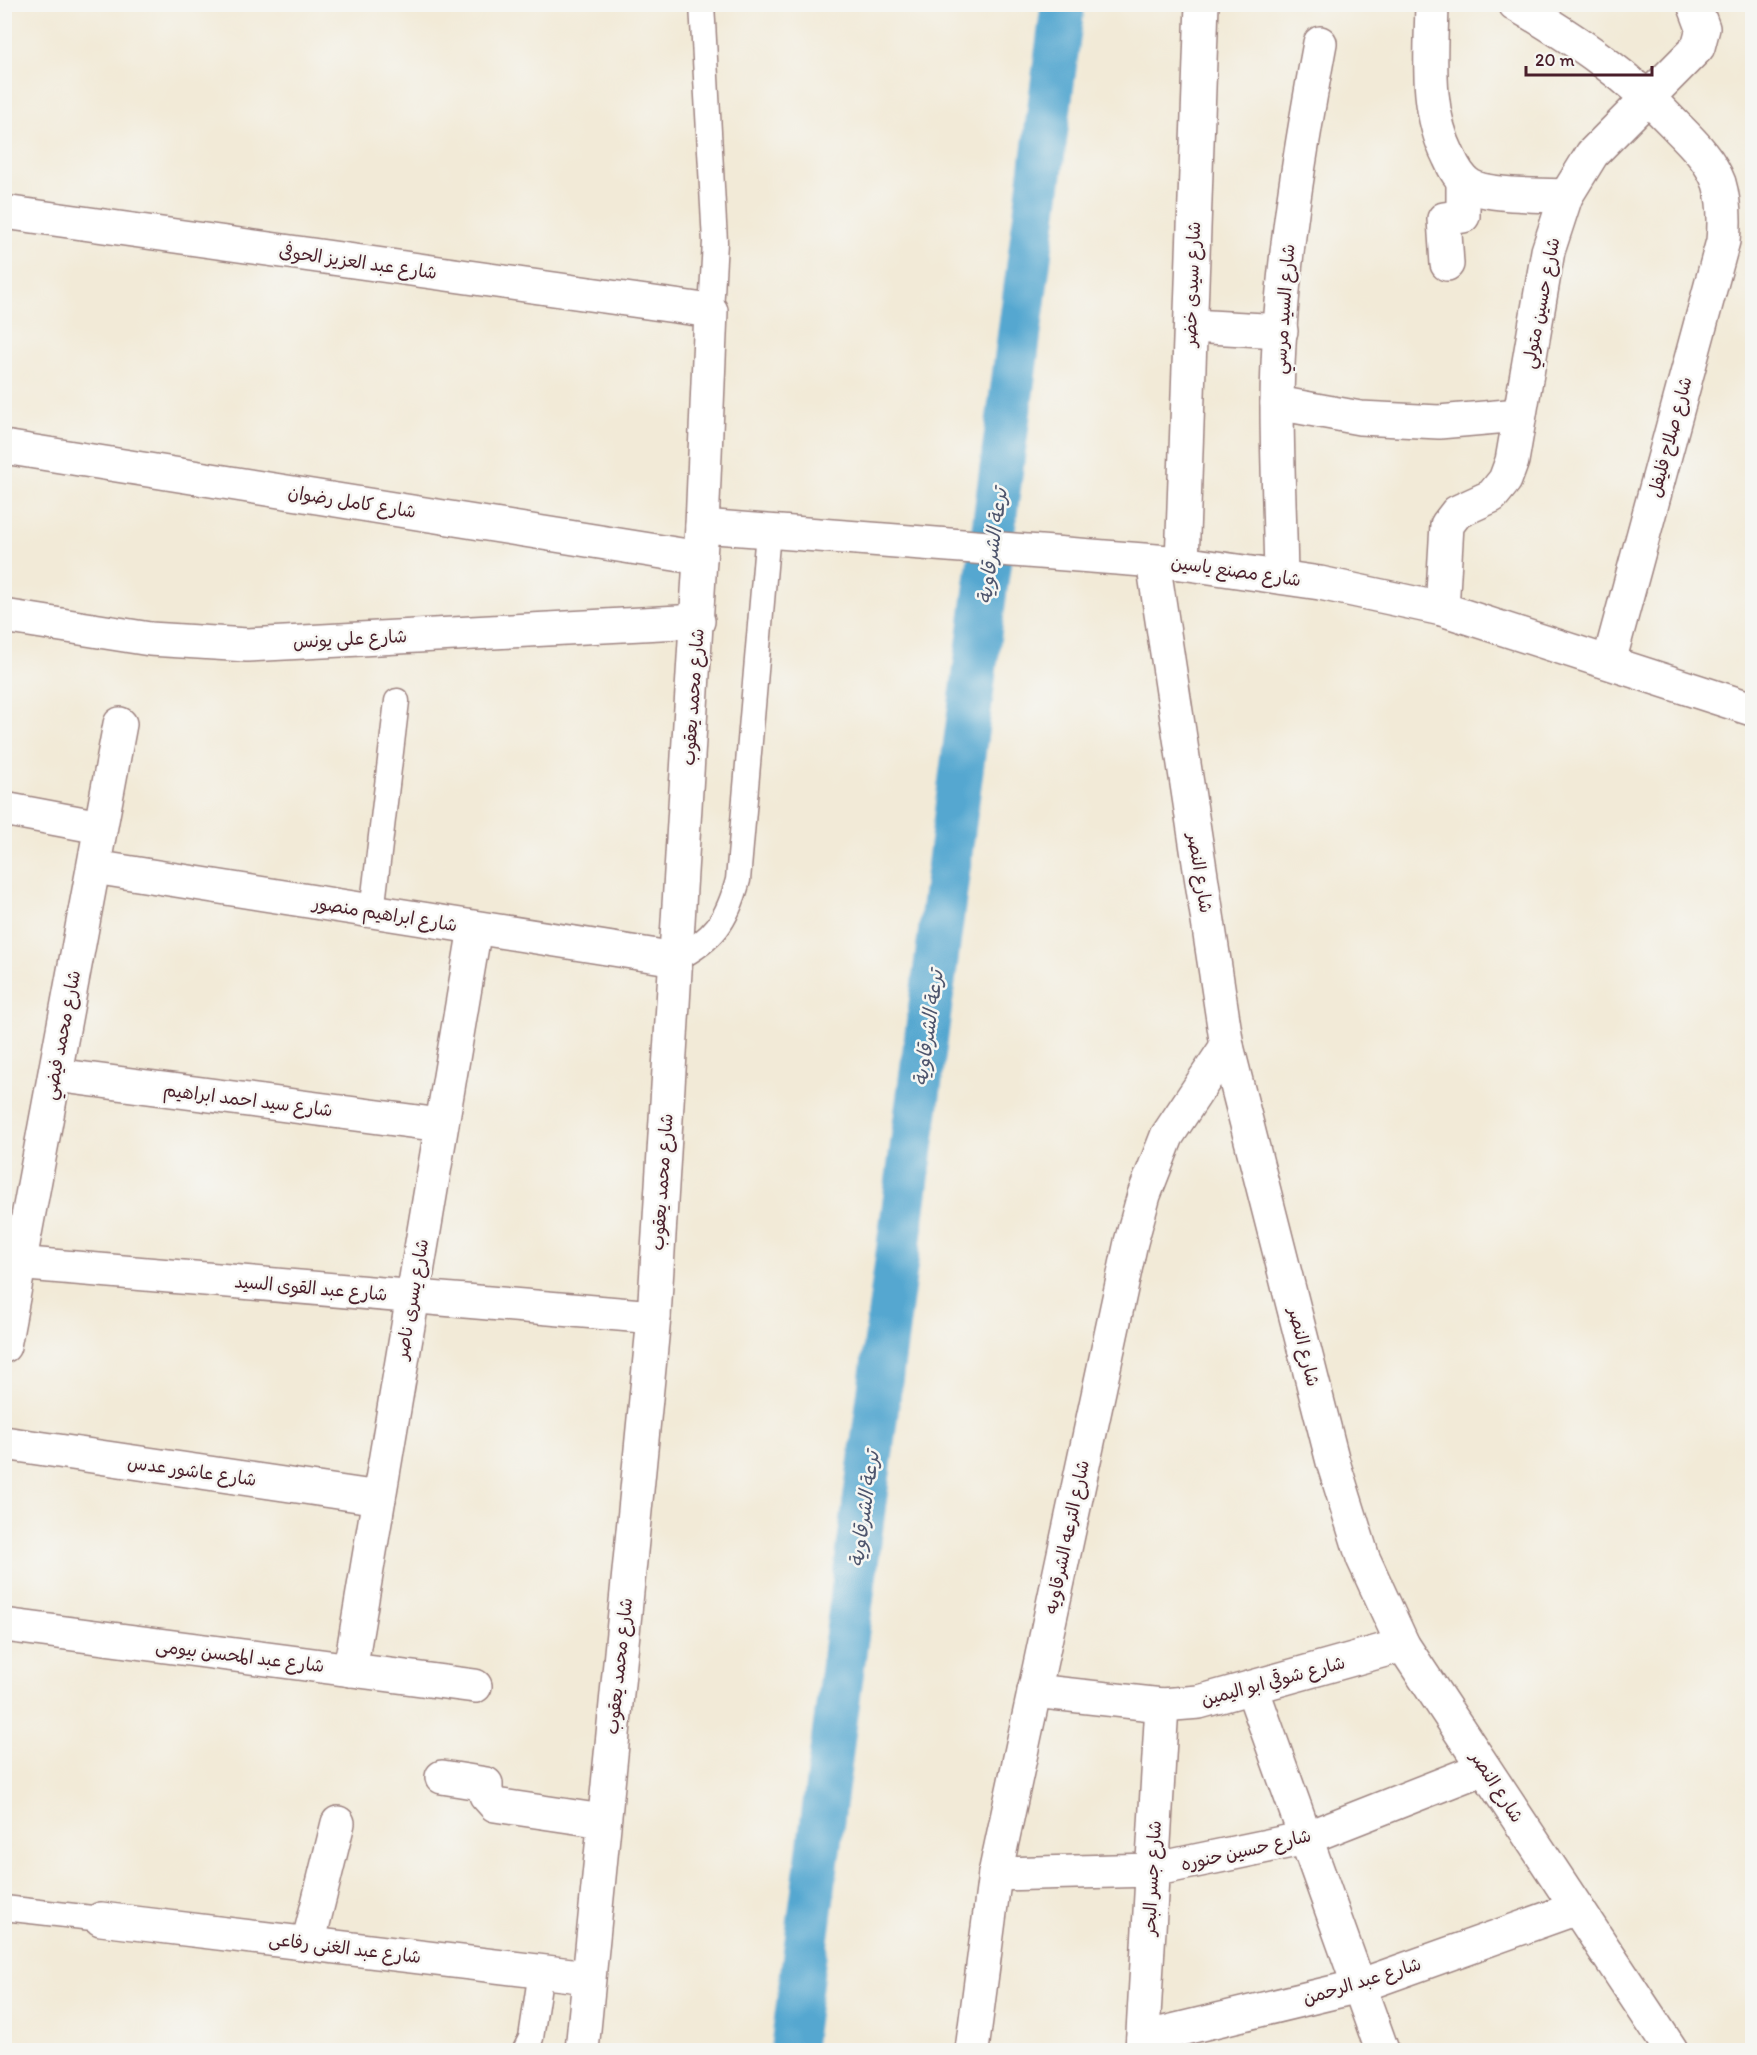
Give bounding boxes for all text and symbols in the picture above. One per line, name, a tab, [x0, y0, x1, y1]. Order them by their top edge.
scale bar	[1526, 39, 1652, 77]
text: 20 m	[1535, 49, 1575, 71]
street label: شارع سيدى خضر	[1179, 221, 1206, 349]
street label: شارع حسين متولي	[1518, 236, 1569, 371]
street label: شارع عبد العزيز الحوفى	[277, 239, 439, 285]
street label: شارع السيد مرسي	[1268, 243, 1305, 375]
street label: شارع صلاح فليفل	[1643, 374, 1698, 500]
street label: شارع كامل رضوان	[286, 481, 418, 524]
water label: ترعة الشرقاوية	[972, 483, 1013, 606]
street label: شارع مصنع ياسين	[1169, 551, 1303, 593]
street label: شارع على يونس	[292, 625, 408, 654]
street label: شارع محمد يعقوب	[677, 628, 710, 766]
street label: شارع النصر	[1182, 830, 1217, 915]
street label: شارع ابراهيم منصور	[309, 891, 459, 939]
water label: ترعة الشرقاوية	[908, 965, 949, 1088]
street label: شارع محمد فيضي	[39, 968, 90, 1103]
street label: شارع سيد احمد ابراهيم	[162, 1079, 334, 1124]
street label: شارع محمد يعقوب	[646, 1113, 679, 1251]
street label: شارع يسرى ناصر	[390, 1237, 434, 1363]
street label: شارع عبد القوى السيد	[233, 1270, 388, 1307]
street label: شارع النصر	[1282, 1303, 1324, 1389]
water label: ترعة الشرقاوية	[844, 1446, 885, 1569]
street label: شارع عاشور عدس	[126, 1451, 258, 1492]
street label: شارع الترعه الشرقاويه	[1040, 1458, 1095, 1616]
street label: شارع محمد يعقوب	[601, 1597, 638, 1736]
street label: شارع عبد المحسن بيومى	[154, 1635, 326, 1678]
street label: شارع شوقي ابو اليمين	[1198, 1650, 1348, 1713]
street label: شارع النصر	[1464, 1746, 1528, 1827]
street label: شارع جسر البحر	[1138, 1820, 1167, 1938]
street label: شارع حسين حنوره	[1179, 1824, 1313, 1877]
street label: شارع عبد الغنى رفاعى	[267, 1928, 422, 1969]
street label: شارع عبد الرحمن	[1300, 1953, 1424, 2010]

